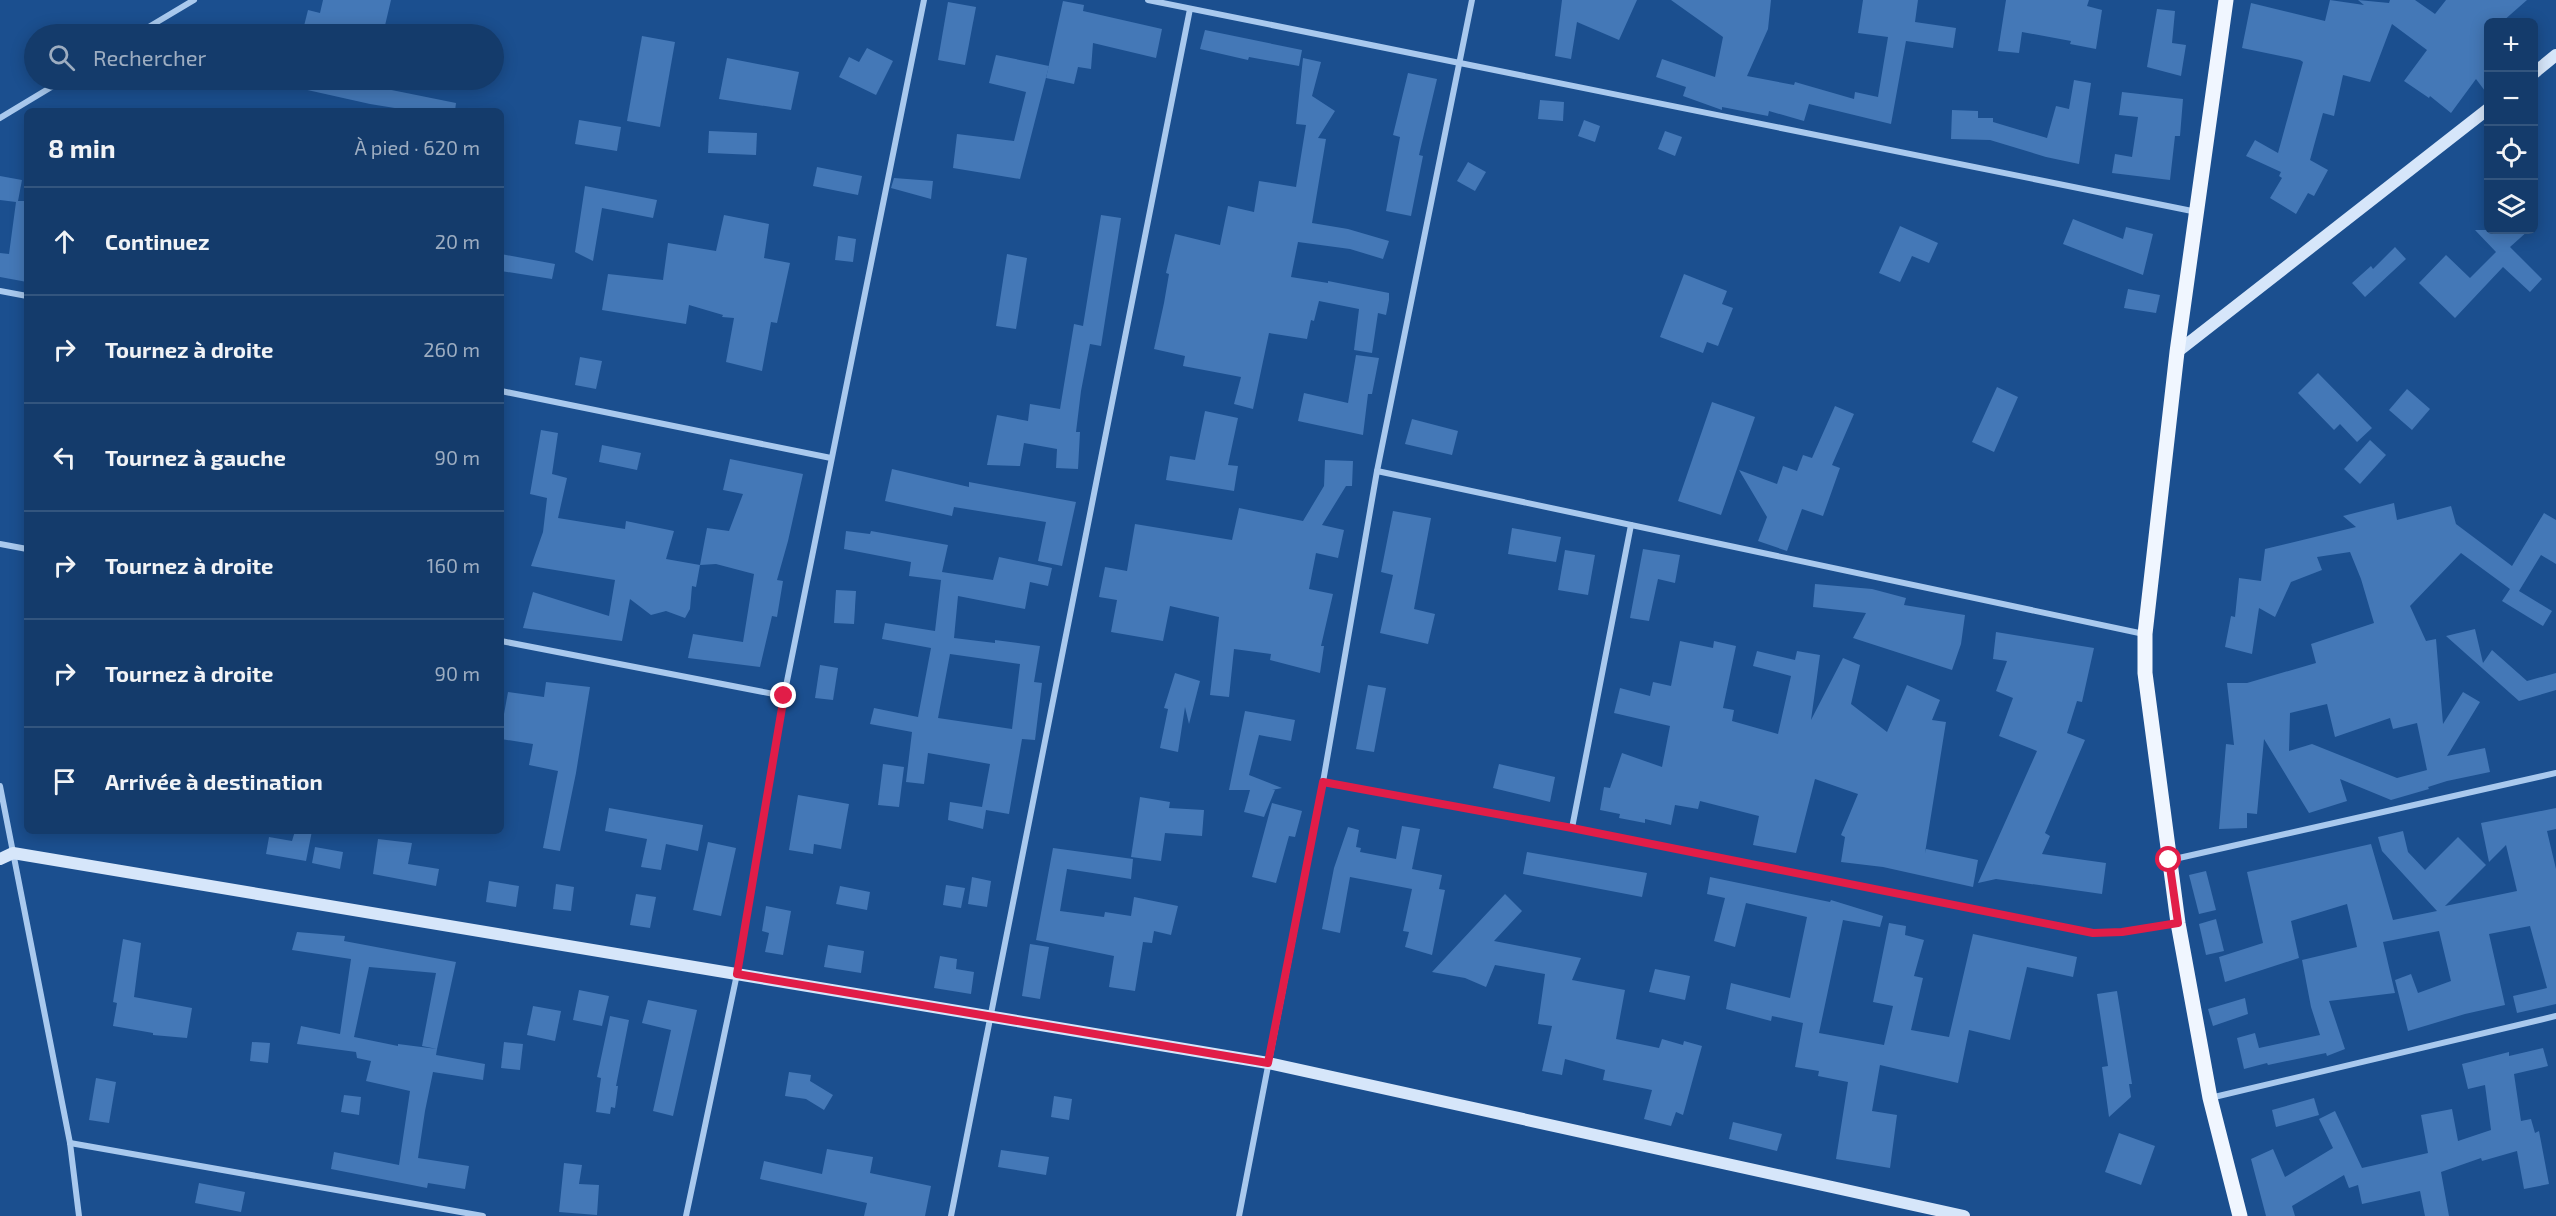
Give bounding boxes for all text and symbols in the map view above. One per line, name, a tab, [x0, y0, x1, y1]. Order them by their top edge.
map controls	[2484, 18, 2538, 234]
button: +	[2484, 18, 2538, 72]
search box	[24, 24, 504, 90]
icon: search	[45, 41, 78, 74]
text: Rechercher	[93, 44, 206, 70]
button: −	[2484, 72, 2538, 126]
button: locate	[2484, 126, 2538, 180]
text: 8 min	[48, 132, 116, 163]
text: À pied · 620 m	[354, 135, 480, 159]
button: layers	[2484, 180, 2538, 234]
icon: ahead	[48, 225, 81, 258]
text: Continuez	[105, 228, 209, 254]
text: 20 m	[435, 229, 480, 253]
icon: right	[48, 333, 81, 366]
text: Tournez à droite	[105, 336, 274, 362]
text: 260 m	[423, 337, 480, 361]
icon: left	[48, 441, 81, 474]
text: Tournez à gauche	[105, 444, 286, 470]
text: 90 m	[435, 445, 480, 469]
icon: right	[48, 549, 81, 582]
text: Tournez à droite	[105, 552, 274, 578]
text: 160 m	[427, 553, 480, 577]
icon: right	[48, 657, 81, 690]
text: Tournez à droite	[105, 660, 274, 686]
text: 90 m	[435, 661, 480, 685]
route end	[770, 682, 796, 708]
icon: arrive	[48, 765, 81, 798]
text: Arrivée à destination	[105, 768, 323, 794]
route start	[2155, 846, 2181, 872]

